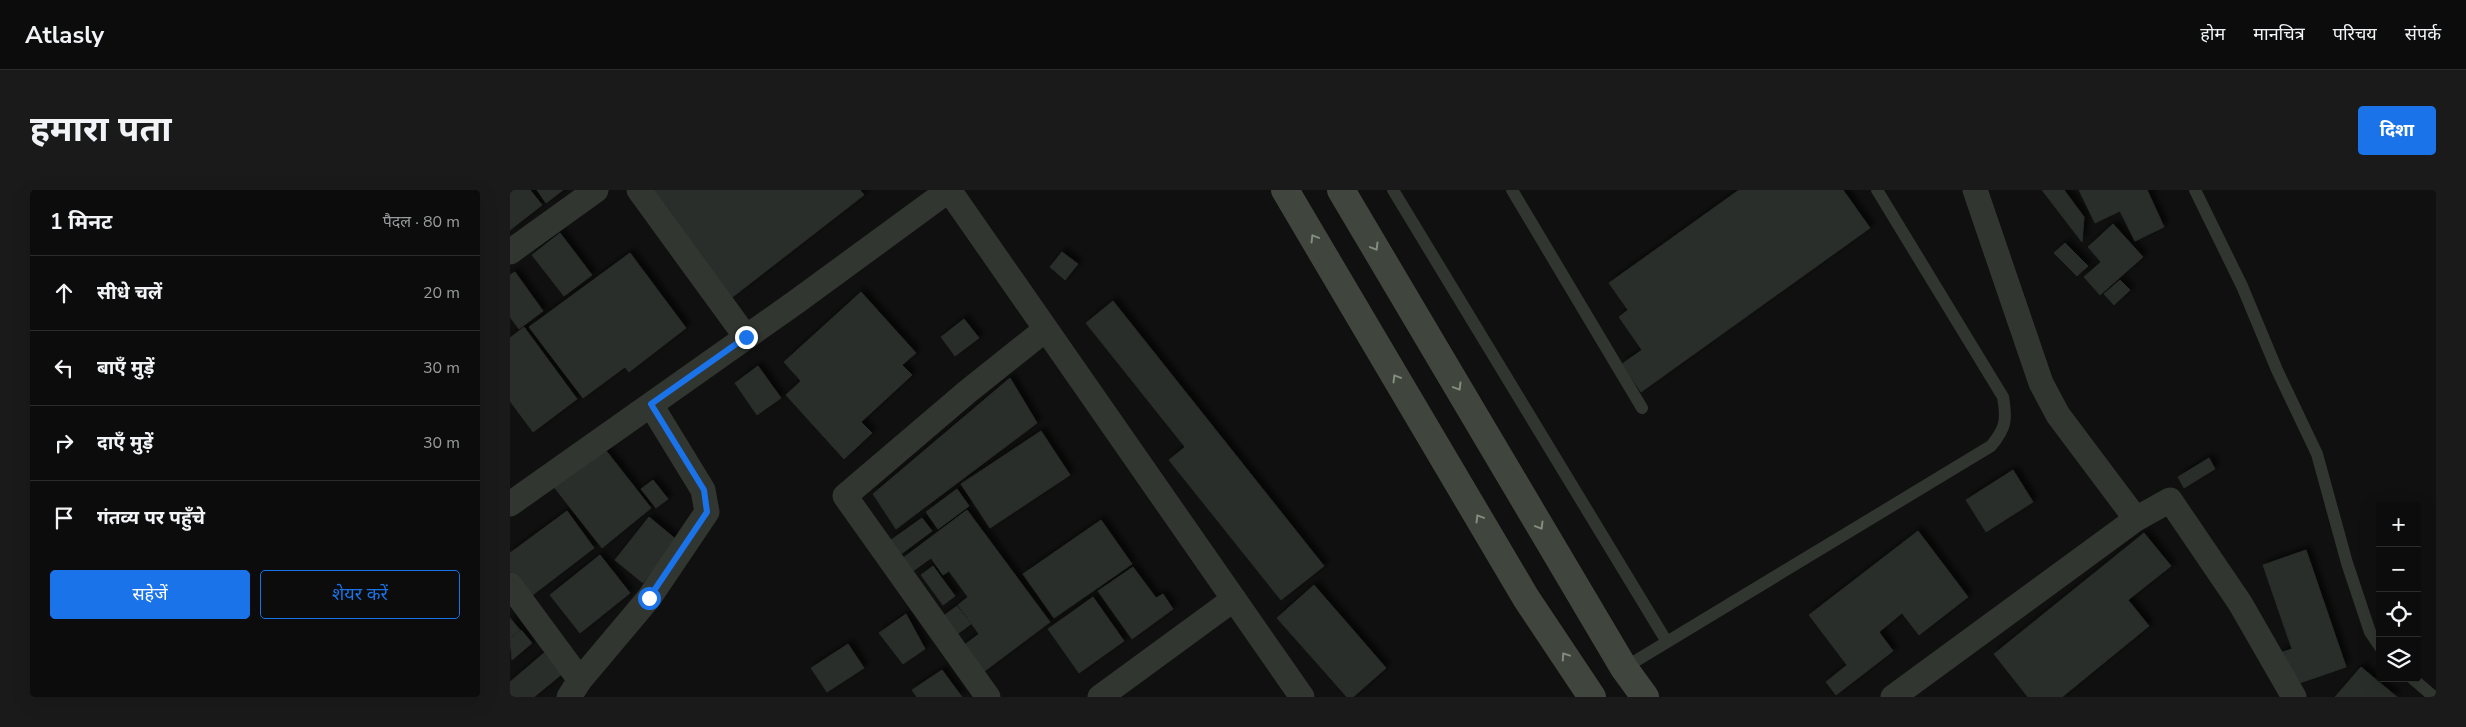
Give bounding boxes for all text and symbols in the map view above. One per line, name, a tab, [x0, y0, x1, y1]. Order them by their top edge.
text: Atlasly	[25, 19, 104, 51]
text: होम	[2200, 22, 2225, 46]
text: मानचित्र	[2253, 22, 2305, 46]
text: परिचय	[2333, 22, 2377, 46]
text: संपर्क	[2405, 22, 2441, 46]
text: हमारा पता	[30, 106, 172, 153]
button: दिशा	[2358, 106, 2436, 155]
text: 1 मिनट	[50, 208, 112, 236]
text: पैदल · 80 m	[383, 211, 460, 233]
one-way arrow	[1310, 235, 1320, 244]
one-way arrow	[1368, 242, 1378, 251]
icon: ahead	[50, 279, 78, 307]
text: सीधे चलें	[97, 280, 162, 306]
text: 20 m	[423, 282, 460, 304]
route end	[735, 326, 758, 349]
icon: left	[50, 354, 78, 382]
text: बाएँ मुड़ें	[97, 355, 154, 381]
text: 30 m	[423, 357, 460, 379]
one-way arrow	[1393, 375, 1403, 384]
one-way arrow	[1451, 381, 1461, 390]
icon: right	[50, 429, 78, 457]
text: दाएँ मुड़ें	[97, 430, 153, 456]
text: 30 m	[423, 432, 460, 454]
map controls	[2376, 502, 2421, 682]
button: +	[2376, 502, 2421, 547]
icon: arrive	[50, 504, 78, 532]
text: गंतव्य पर पहुँचे	[97, 505, 205, 531]
one-way arrow	[1475, 515, 1485, 524]
one-way arrow	[1534, 521, 1544, 530]
button: −	[2376, 547, 2421, 592]
button: सहेजें	[50, 570, 250, 619]
button: शेयर करें	[260, 570, 460, 619]
route start	[638, 587, 661, 610]
button: locate	[2376, 592, 2421, 637]
button: layers	[2376, 637, 2421, 682]
one-way arrow	[1562, 653, 1571, 662]

